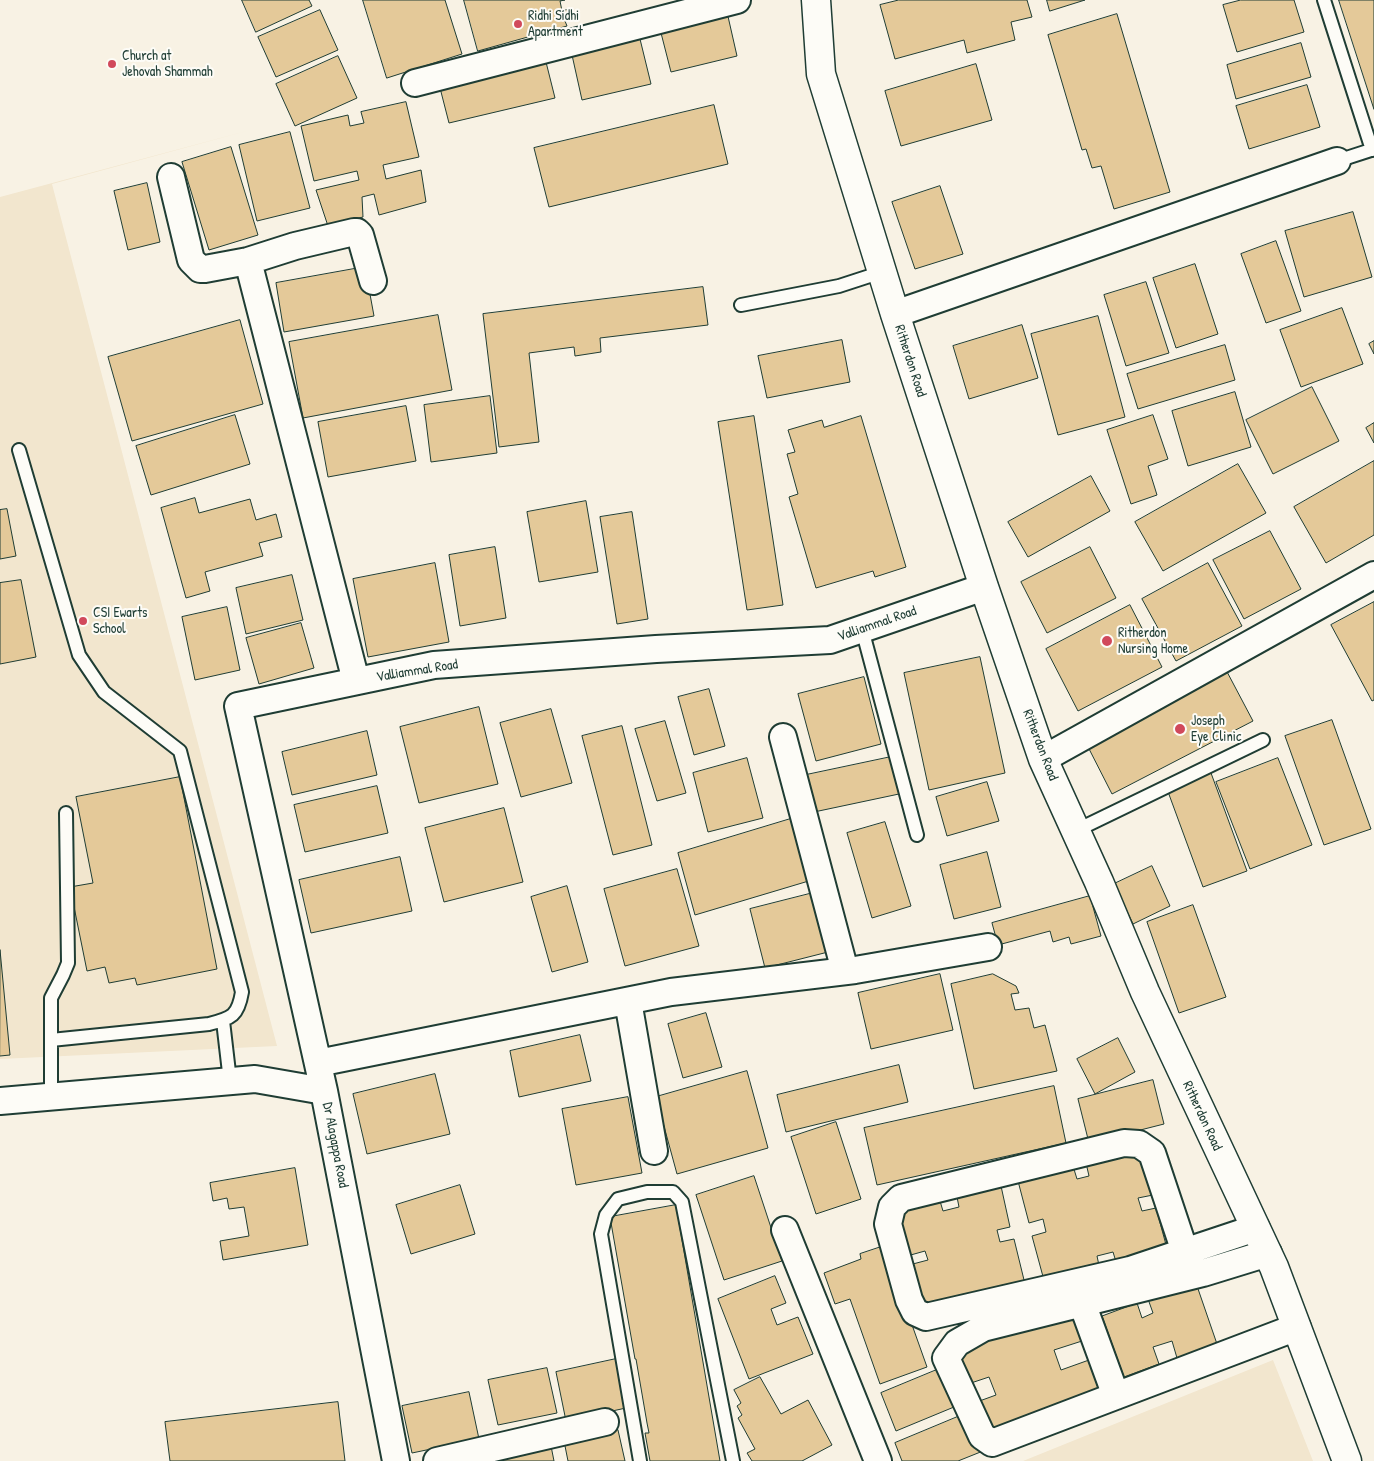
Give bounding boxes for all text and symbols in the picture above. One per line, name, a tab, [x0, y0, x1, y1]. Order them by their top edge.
place label: Ridhi Sidhi Apartment	[528, 8, 583, 40]
marker: Ridhi Sidhi Apartment	[512, 18, 524, 30]
place label: Church at Jehovah Shammah	[122, 48, 213, 80]
marker: Church at Jehovah Shammah	[106, 58, 118, 70]
street label: Ritherdon Road	[890, 323, 930, 399]
street label: Valliammal Road	[835, 603, 919, 645]
place label: CSI Ewarts School	[93, 605, 147, 638]
marker: CSI Ewarts School	[77, 615, 89, 627]
place label: Ritherdon Nursing Home	[1118, 625, 1188, 658]
marker: Ritherdon Nursing Home	[1100, 634, 1114, 648]
street label: Valliammal Road	[375, 656, 459, 686]
street label: Ritherdon Road	[1019, 707, 1061, 783]
place label: Joseph Eye Clinic	[1191, 713, 1241, 746]
marker: Joseph Eye Clinic	[1173, 722, 1187, 736]
street label: Ritherdon Road	[1179, 1079, 1225, 1153]
street label: Dr Alagappa Road	[318, 1101, 352, 1189]

